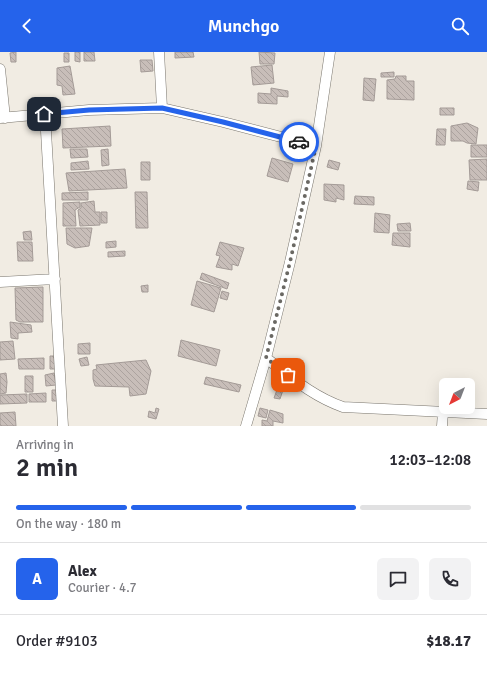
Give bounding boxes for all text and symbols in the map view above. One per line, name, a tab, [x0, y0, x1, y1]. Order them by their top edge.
icon: back	[16, 15, 38, 37]
text: Munchgo	[208, 15, 279, 37]
icon: search	[449, 15, 471, 37]
pin	[27, 97, 61, 131]
icon: home	[33, 103, 55, 125]
courier	[279, 122, 319, 162]
icon: car	[288, 131, 310, 153]
pin	[271, 358, 305, 392]
icon: bag	[277, 364, 299, 386]
north arrow	[439, 378, 475, 414]
map controls	[439, 378, 475, 414]
text: Arriving in	[16, 437, 74, 453]
text: 12:03–12:08	[390, 451, 471, 469]
text: 2 min	[16, 452, 78, 484]
text: On the way · 180 m	[16, 516, 121, 532]
button: chat	[377, 558, 419, 600]
button: phone	[429, 558, 471, 600]
text: Alex	[68, 562, 97, 580]
text: A	[32, 570, 42, 588]
text: Courier · 4.7	[68, 580, 137, 596]
text: Order #9103	[16, 632, 98, 650]
text: $18.17	[426, 632, 471, 650]

